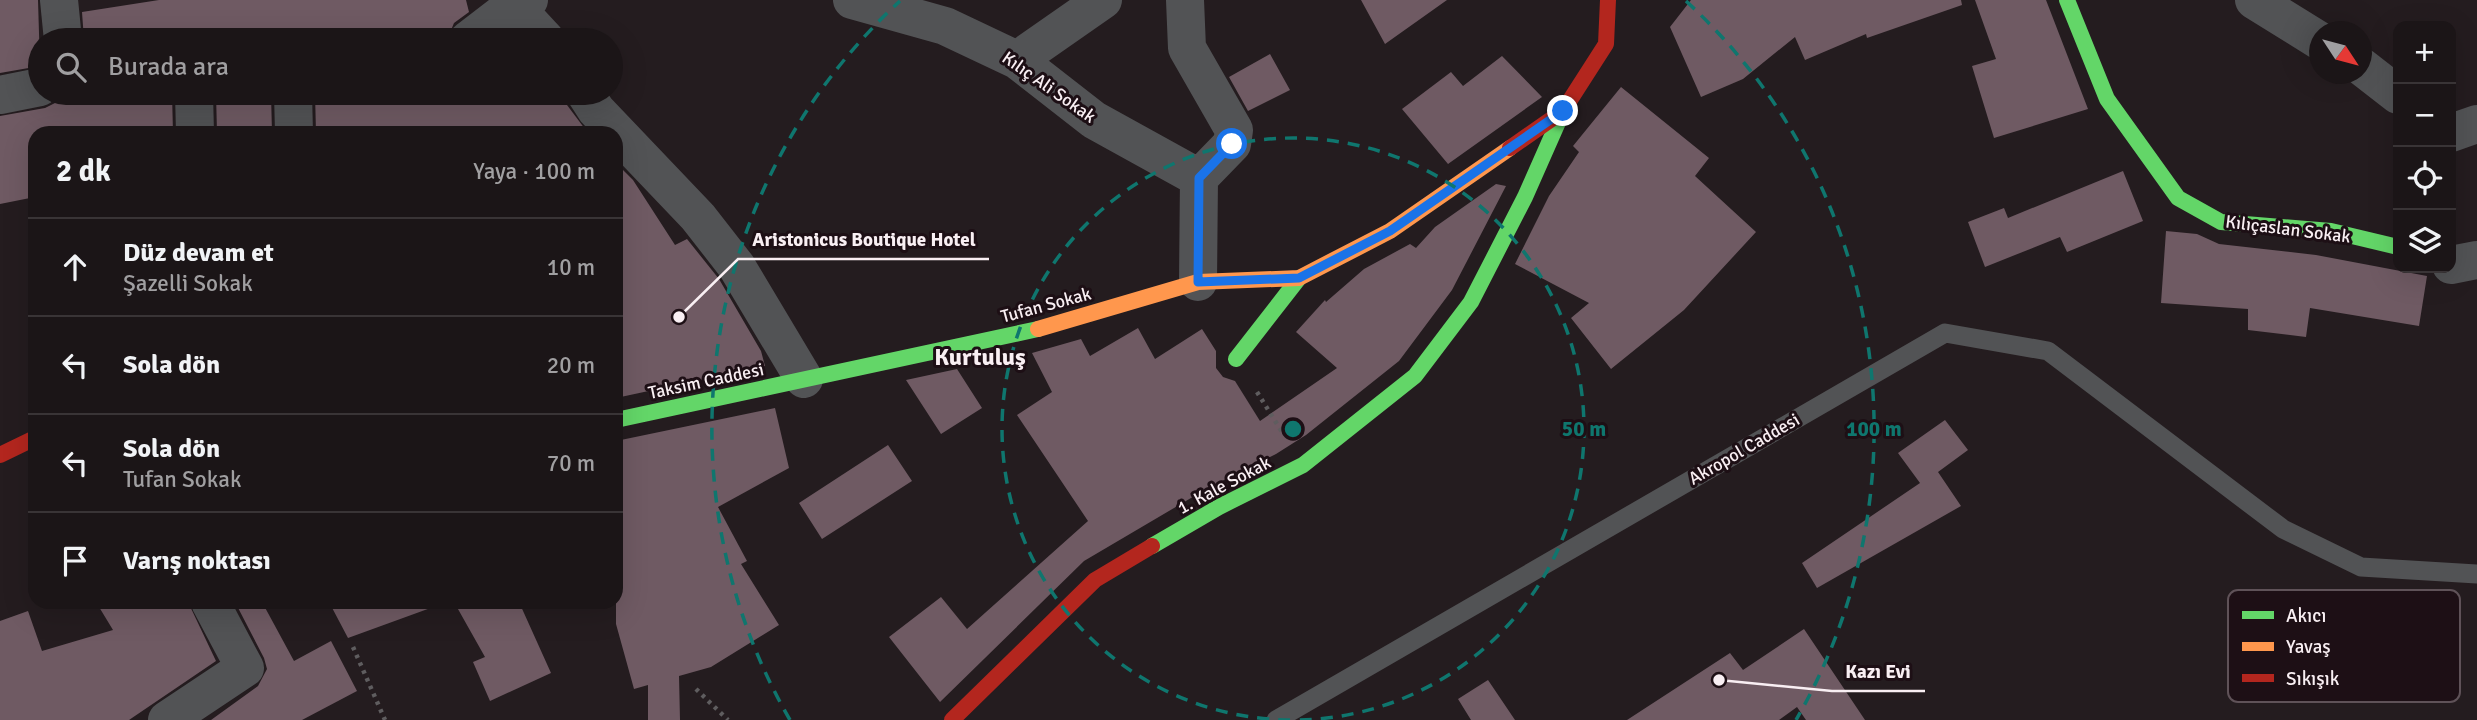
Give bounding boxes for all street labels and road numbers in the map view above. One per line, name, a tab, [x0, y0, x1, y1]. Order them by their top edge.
street label: Kılıç Ali Sokak	[998, 47, 1100, 127]
street label: Kılıçaslan Sokak	[2224, 210, 2352, 248]
street label: Tufan Sokak	[998, 282, 1094, 328]
street label: Taksim Caddesi	[646, 358, 766, 404]
street label: Akropol Caddesi	[1685, 408, 1803, 490]
street label: 1. Kale Sokak	[1173, 451, 1275, 519]

